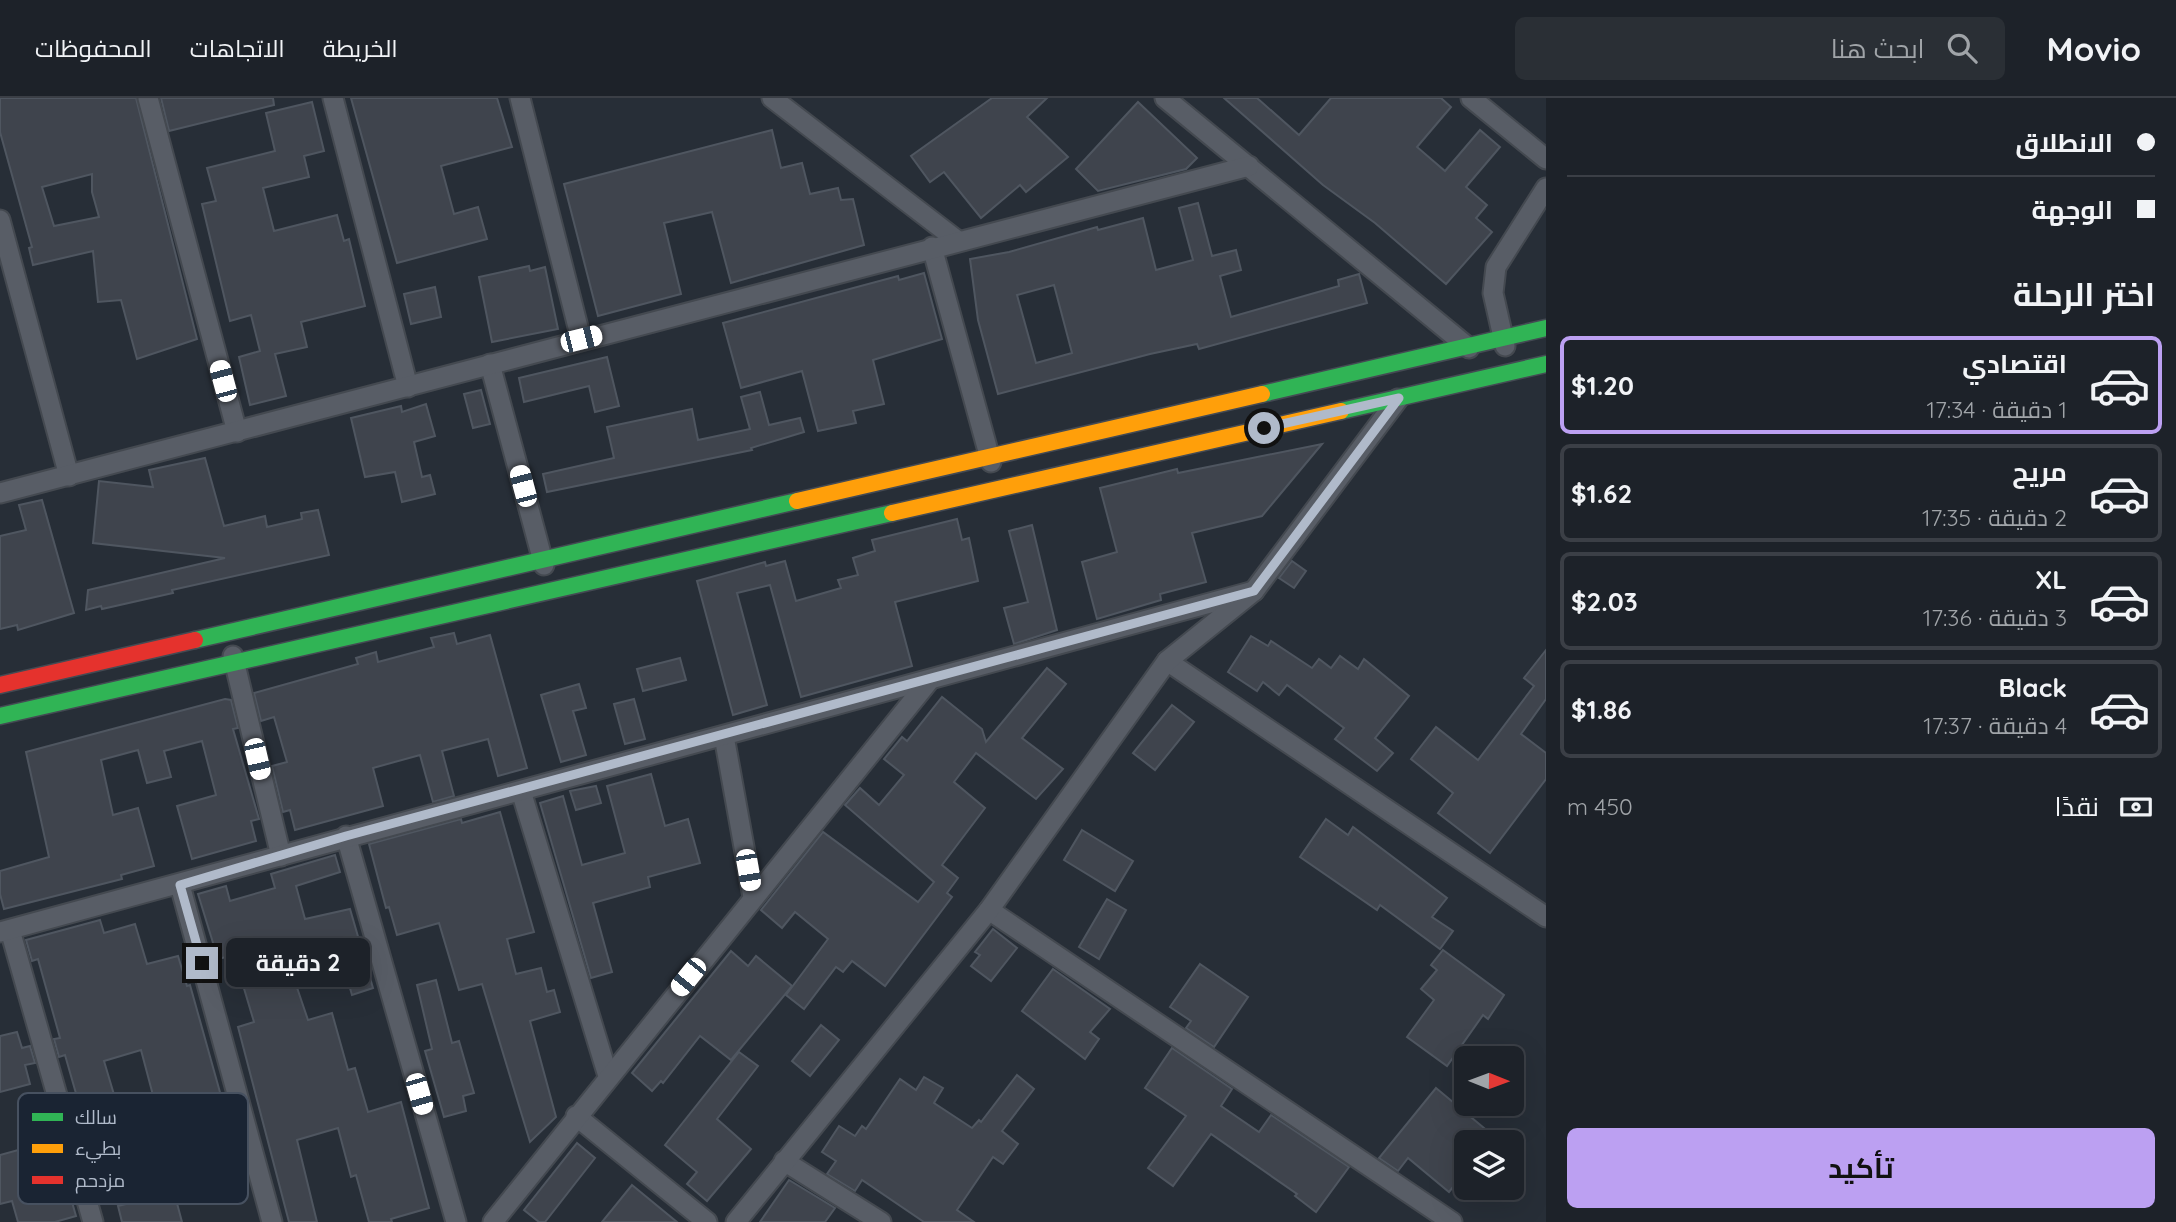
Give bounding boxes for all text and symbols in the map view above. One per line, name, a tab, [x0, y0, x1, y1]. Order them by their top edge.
search box	[1515, 17, 2005, 80]
text: Movio	[2047, 28, 2141, 69]
icon: search	[1943, 29, 1981, 67]
text: ابحث هنا	[1831, 32, 1925, 65]
text: المحفوظات	[35, 33, 152, 63]
text: الاتجاهات	[190, 33, 285, 63]
text: الخريطة	[323, 33, 398, 63]
text: الانطلاق	[2015, 126, 2113, 159]
text: الوجهة	[2032, 193, 2113, 226]
text: اختر الرحلة	[2013, 274, 2155, 314]
car	[559, 324, 604, 354]
text: اقتصادي	[1962, 347, 2067, 380]
icon: car	[2088, 354, 2151, 417]
car	[208, 358, 239, 404]
text: $1.20	[1571, 369, 1634, 402]
text: 1 دقيقة · 17:34	[1927, 395, 2067, 424]
route start	[1248, 412, 1280, 444]
text: مريح	[2012, 455, 2067, 488]
icon: car	[2088, 462, 2151, 525]
car	[508, 463, 539, 509]
text: $1.62	[1571, 477, 1632, 510]
text: 2 دقيقة · 17:35	[1922, 503, 2067, 532]
text: XL	[2035, 563, 2067, 596]
icon: car	[2088, 570, 2151, 633]
text: $2.03	[1571, 585, 1638, 618]
text: 3 دقيقة · 17:36	[1923, 603, 2067, 632]
text: Black	[1998, 671, 2067, 704]
icon: car	[2088, 678, 2151, 741]
text: $1.86	[1571, 693, 1632, 726]
text: 4 دقيقة · 17:37	[1923, 711, 2067, 740]
car	[243, 736, 272, 782]
icon: cash	[2117, 788, 2155, 826]
text: نقدًا	[2055, 790, 2099, 823]
text: 450 m	[1567, 792, 1633, 821]
car	[735, 847, 762, 893]
callout: 2 دقيقة	[227, 938, 370, 988]
route end	[186, 947, 218, 979]
text: 2 دقيقة	[256, 948, 340, 977]
car	[667, 954, 710, 1000]
north arrow	[1454, 1046, 1524, 1116]
map controls	[1454, 1046, 1524, 1200]
car	[404, 1071, 435, 1117]
legend	[18, 1093, 248, 1204]
text: سالك	[75, 1105, 117, 1129]
button: تأكيد	[1567, 1128, 2155, 1208]
button: layers	[1454, 1130, 1524, 1200]
text: بطيء	[75, 1136, 121, 1163]
text: مزدحم	[75, 1168, 125, 1194]

